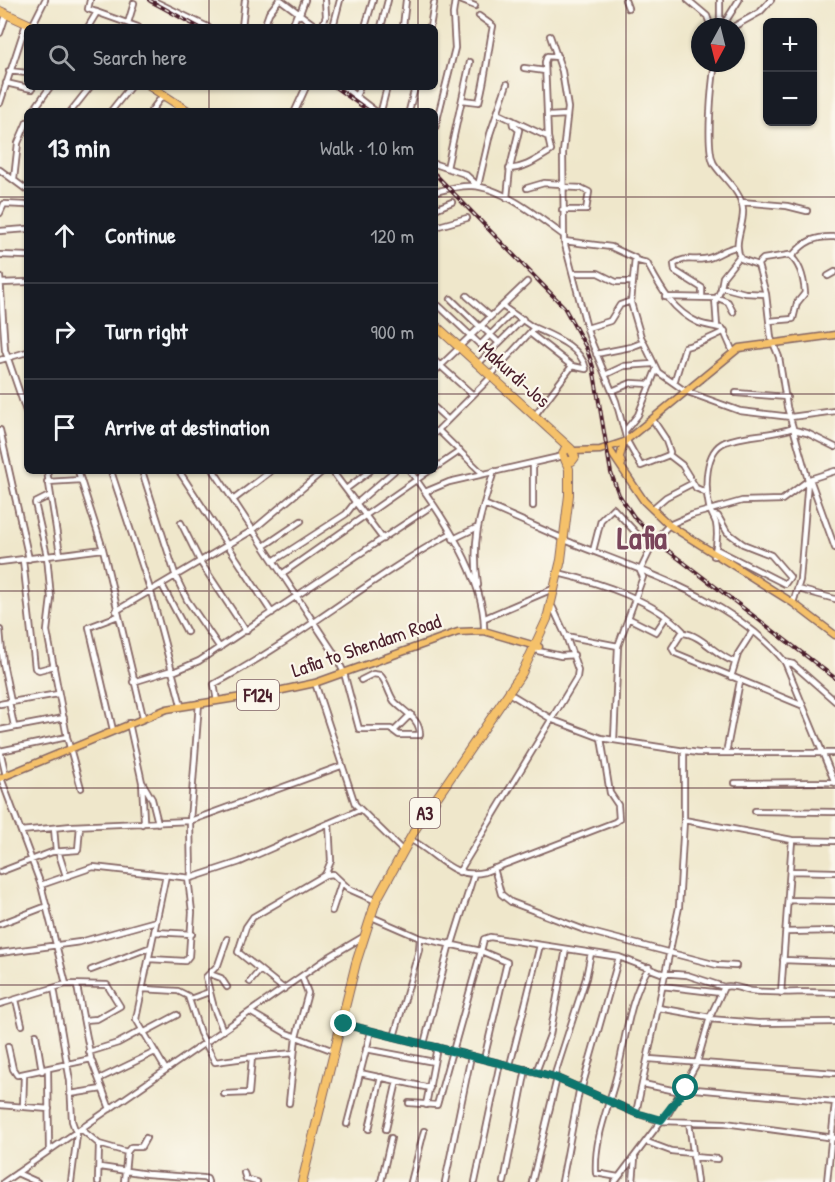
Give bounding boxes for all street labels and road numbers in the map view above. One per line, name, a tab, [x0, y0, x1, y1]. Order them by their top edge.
street label: Makurdi-Jos	[474, 335, 557, 413]
street label: Lafia to Shendam Road	[288, 607, 445, 683]
road number: F124	[237, 680, 279, 710]
road number: A3	[410, 798, 440, 828]

